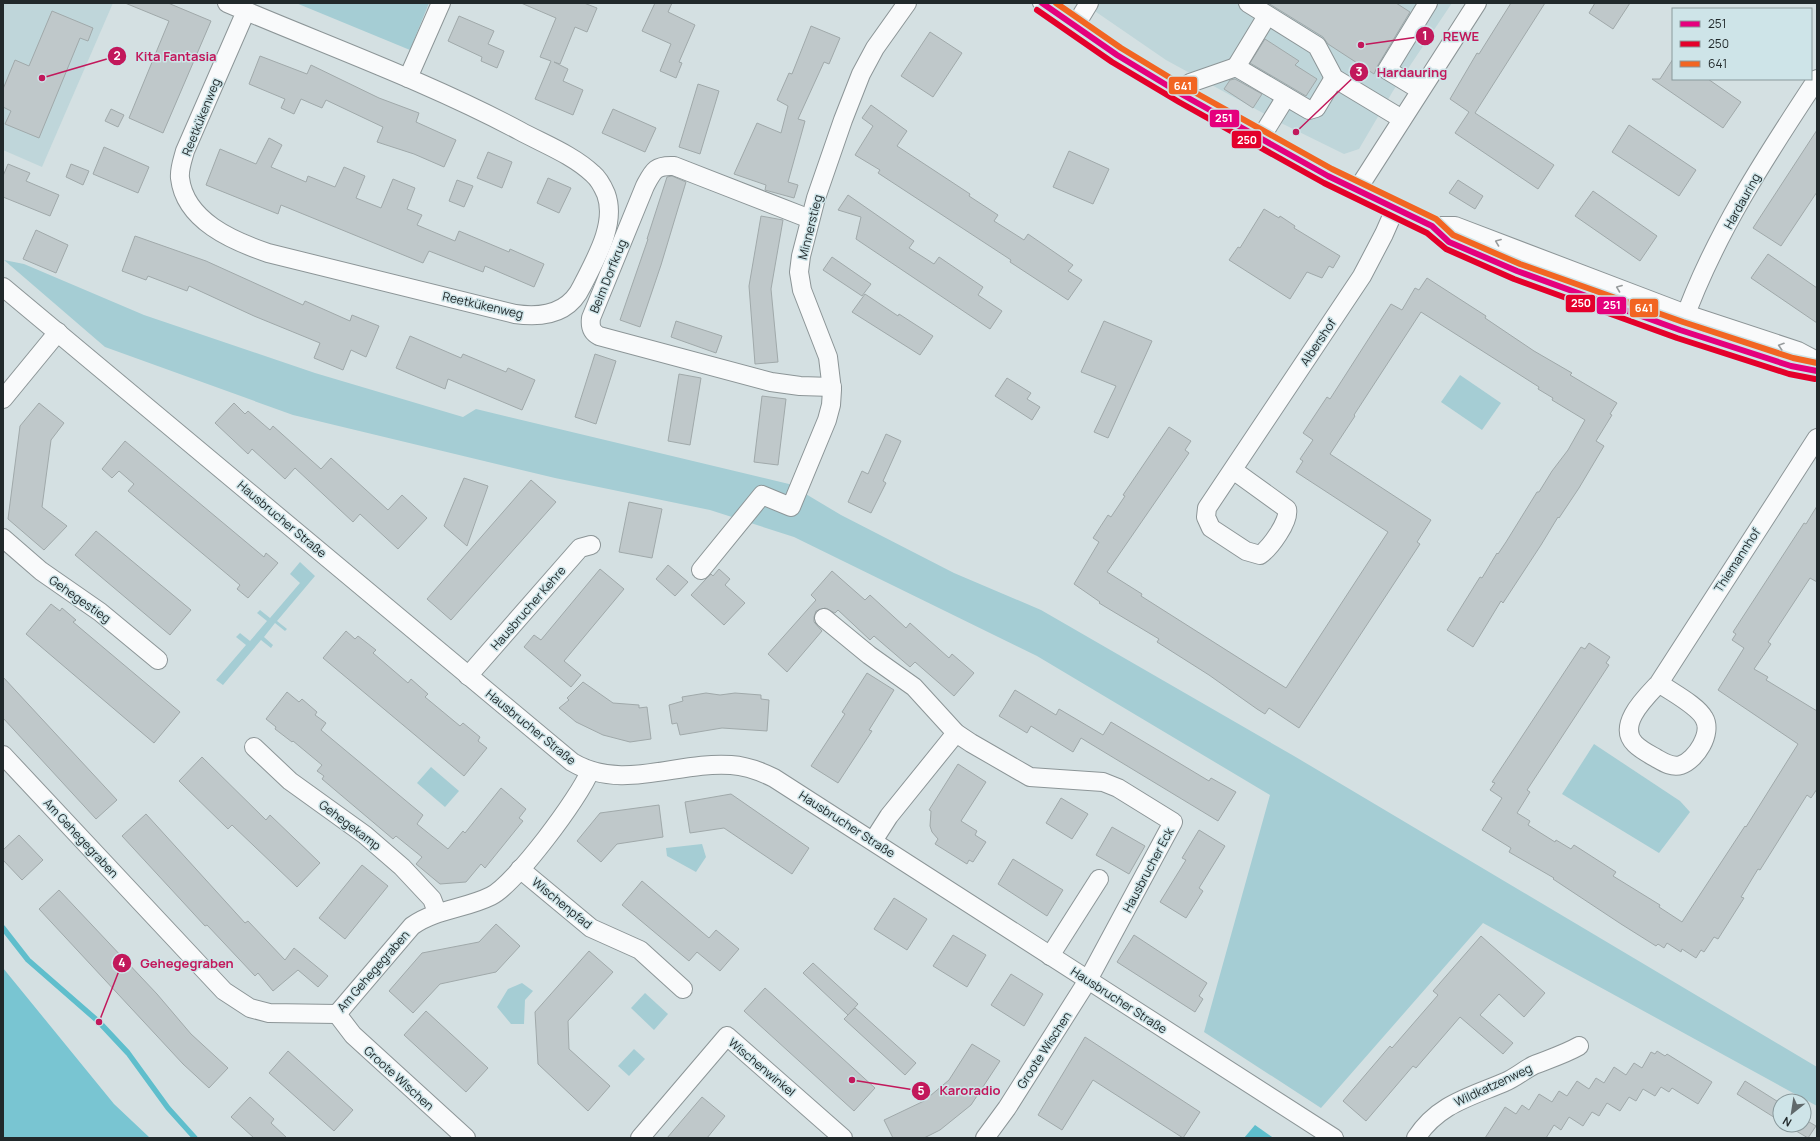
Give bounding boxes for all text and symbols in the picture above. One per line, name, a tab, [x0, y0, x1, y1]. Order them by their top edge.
legend	[1672, 8, 1812, 80]
text: 251	[1708, 15, 1726, 32]
callout: REWE	[1415, 24, 1488, 49]
text: 1	[1422, 27, 1428, 44]
text: REWE	[1443, 27, 1479, 45]
text: 250	[1708, 35, 1729, 52]
callout: Kita Fantasia	[107, 44, 224, 69]
text: 2	[113, 47, 121, 64]
text: Kita Fantasia	[135, 47, 217, 65]
text: 641	[1708, 55, 1727, 72]
callout: Hardauring	[1349, 60, 1455, 85]
text: 3	[1356, 63, 1363, 80]
text: Hardauring	[1377, 63, 1447, 81]
street label: Reetkükenweg	[178, 76, 224, 158]
line badge: 641	[1168, 76, 1198, 95]
text: 641	[1174, 78, 1192, 93]
line badge: 251	[1209, 109, 1240, 128]
text: 251	[1215, 110, 1233, 125]
line badge: 250	[1231, 130, 1262, 149]
text: 250	[1237, 132, 1257, 147]
street label: Hardauring	[1720, 170, 1764, 232]
street label: Minnerstieg	[794, 193, 826, 261]
street label: Beim Dorfkrug	[585, 236, 631, 316]
one-way arrow	[1494, 239, 1501, 247]
one-way arrow	[1616, 285, 1623, 293]
street label: Reetkükenweg	[441, 287, 525, 323]
line badge: 250	[1565, 294, 1596, 313]
text: 250	[1571, 295, 1591, 310]
line badge: 251	[1596, 296, 1627, 315]
text: 251	[1603, 297, 1621, 312]
line badge: 641	[1629, 298, 1659, 318]
text: 641	[1635, 300, 1653, 315]
street label: Albershof	[1296, 314, 1340, 369]
one-way arrow	[1778, 342, 1785, 351]
street label: Hausbrucher Straße	[234, 477, 330, 561]
street label: Thiemannhof	[1710, 524, 1765, 595]
street label: Hausbrucher Kehre	[487, 562, 569, 654]
street label: Gehegestieg	[46, 571, 114, 627]
street label: Hausbrucher Straße	[482, 685, 580, 769]
street label: Hausbrucher Straße	[796, 786, 898, 862]
street label: Am Gehegegraben	[40, 795, 122, 881]
street label: Gehegekamp	[315, 796, 385, 854]
street label: Hausbrucher Eck	[1118, 824, 1178, 915]
street label: Wischenpfad	[528, 873, 596, 933]
street label: Am Gehegegraben	[333, 927, 413, 1015]
callout: Gehegegraben	[112, 951, 242, 976]
text: 4	[118, 954, 126, 971]
text: Gehegegraben	[140, 954, 234, 972]
street label: Hausbrucher Straße	[1068, 962, 1170, 1038]
street label: Groote Wischen	[1013, 1008, 1075, 1092]
street label: Wischenwinkel	[725, 1034, 799, 1100]
street label: Groote Wischen	[360, 1042, 438, 1114]
street label: Wildkatzenweg	[1451, 1060, 1535, 1110]
callout: Karoradio	[911, 1078, 1008, 1103]
text: Karoradio	[939, 1081, 1001, 1099]
text: 5	[917, 1082, 925, 1099]
north arrow	[1772, 1093, 1812, 1133]
text: N	[1779, 1114, 1794, 1131]

